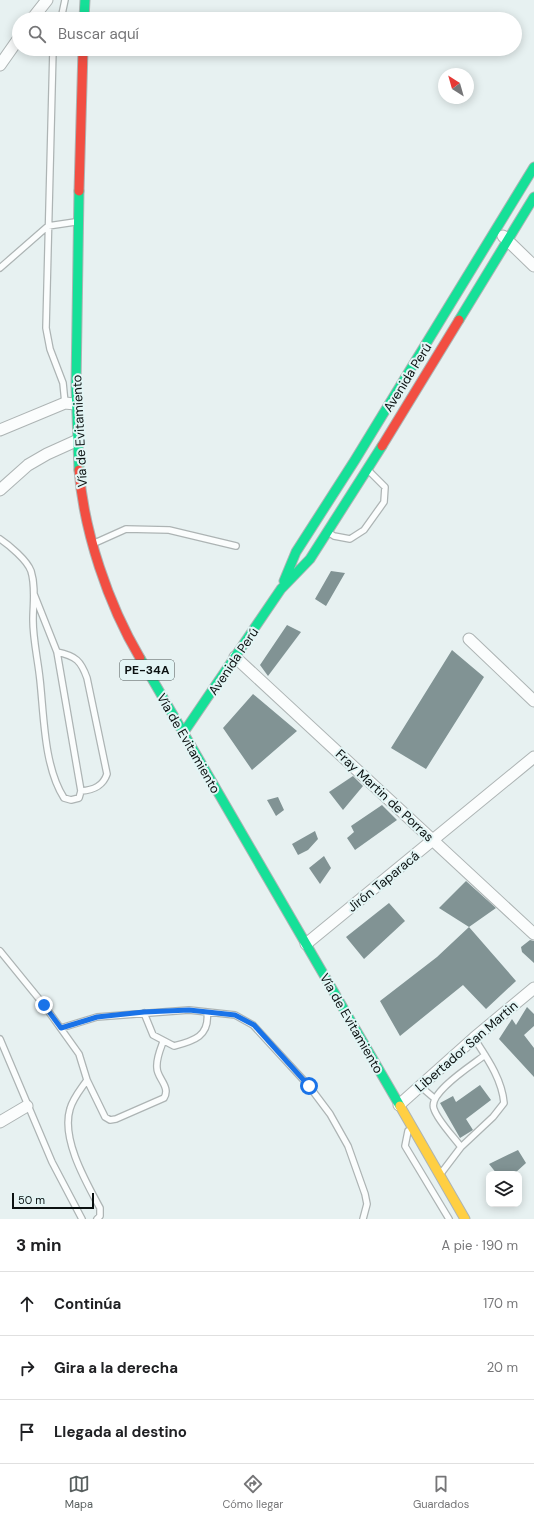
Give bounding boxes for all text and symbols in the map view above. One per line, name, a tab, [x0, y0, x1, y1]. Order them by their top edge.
search box	[12, 12, 522, 56]
icon: search	[26, 23, 48, 45]
text: Buscar aquí	[58, 24, 139, 44]
north arrow	[438, 68, 474, 104]
street label: Avenida Perú	[380, 340, 435, 415]
street label: Vía de Evitamiento	[68, 374, 91, 488]
street label: Avenida Perú	[205, 624, 262, 698]
road number: PE-34A	[120, 660, 174, 680]
street label: Vía de Evitamiento	[153, 690, 224, 797]
street label: Fray Martin de Porras	[332, 745, 437, 845]
street label: Jirón Taparacá	[344, 847, 423, 916]
street label: Vía de Evitamiento	[316, 970, 387, 1077]
route end	[35, 996, 53, 1014]
street label: Libertador San Martin	[411, 997, 521, 1096]
route start	[300, 1077, 318, 1095]
map controls	[486, 1171, 522, 1207]
button: layers	[486, 1171, 522, 1207]
scale bar	[12, 1191, 94, 1210]
text: 50 m	[18, 1193, 45, 1207]
text: 3 min	[16, 1234, 61, 1256]
text: A pie · 190 m	[442, 1237, 518, 1254]
icon: ahead	[16, 1293, 38, 1315]
text: Continúa	[54, 1294, 121, 1314]
text: 170 m	[483, 1295, 518, 1312]
icon: right	[16, 1357, 38, 1379]
text: Gira a la derecha	[54, 1358, 178, 1378]
text: 20 m	[487, 1359, 518, 1376]
icon: arrive	[16, 1421, 38, 1443]
text: Llegada al destino	[54, 1422, 187, 1442]
tab: Mapa	[65, 1473, 93, 1511]
tab: Cómo llegar	[222, 1473, 283, 1511]
tab: Guardados	[413, 1473, 469, 1511]

